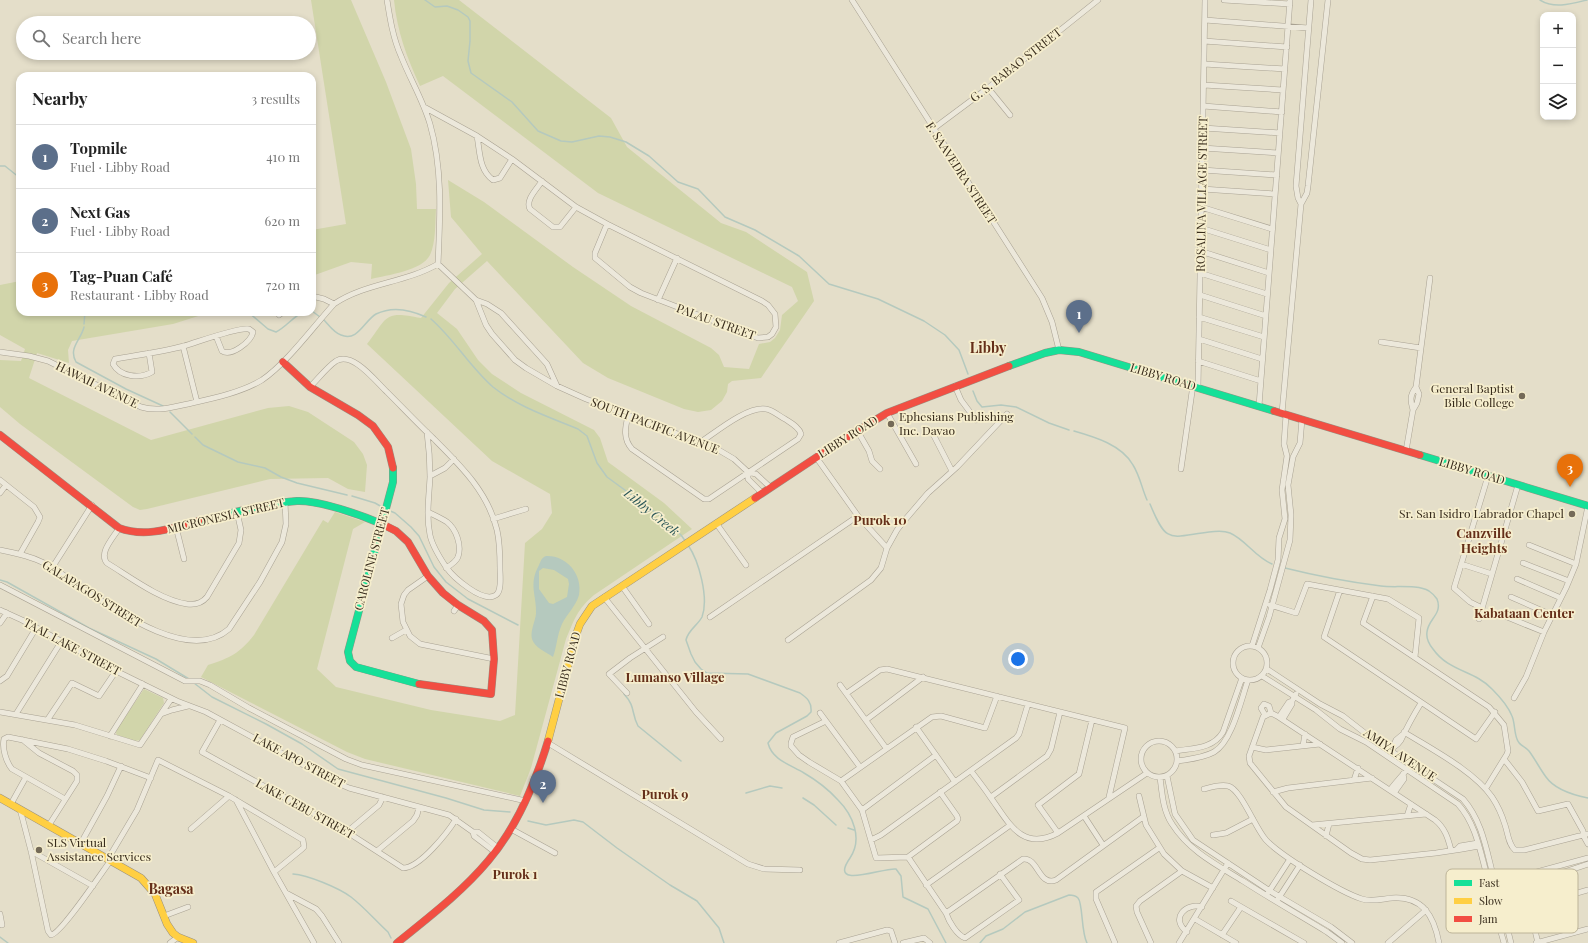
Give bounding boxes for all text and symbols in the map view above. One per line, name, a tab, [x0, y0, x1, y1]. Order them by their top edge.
map controls	[1540, 12, 1576, 120]
button: +	[1540, 12, 1576, 48]
search box	[16, 16, 316, 60]
street label: G. S. BABAO STREET	[966, 23, 1065, 105]
icon: search	[30, 27, 52, 49]
text: Search here	[62, 28, 141, 48]
button: −	[1540, 48, 1576, 84]
button: layers	[1540, 84, 1576, 120]
text: Nearby	[32, 87, 87, 109]
text: 3 results	[251, 90, 300, 107]
street label: ROSALINA VILLAGE STREET	[1192, 115, 1210, 272]
street label: F. SAAVEDRA STREET	[923, 118, 1001, 227]
text: Topmile	[70, 138, 127, 158]
text: 1	[43, 148, 47, 165]
text: 410 m	[266, 148, 300, 165]
text: Fuel · Libby Road	[70, 158, 170, 175]
text: Next Gas	[70, 202, 130, 222]
text: 2	[42, 212, 48, 229]
text: 620 m	[264, 212, 300, 229]
text: Fuel · Libby Road	[70, 222, 170, 239]
text: Tag-Puan Café	[70, 266, 173, 286]
text: 3	[42, 276, 48, 293]
text: 720 m	[266, 276, 300, 293]
text: Restaurant · Libby Road	[70, 286, 209, 303]
street label: PALAU STREET	[674, 299, 759, 343]
pin: 1	[1066, 300, 1092, 333]
district label: Libby	[970, 338, 1007, 357]
street label: HAWAII AVENUE	[53, 357, 141, 411]
street label: LIBBY ROAD	[1128, 358, 1198, 394]
place label: General Baptist Bible College	[1431, 380, 1515, 410]
marker: General Baptist Bible College	[1517, 391, 1527, 401]
street label: SOUTH PACIFIC AVENUE	[589, 393, 722, 457]
place label: Ephesians Publishing Inc. Davao	[899, 408, 1014, 438]
street label: LIBBY ROAD	[814, 411, 881, 461]
marker: Ephesians Publishing Inc. Davao	[886, 419, 896, 429]
street label: LIBBY ROAD	[1437, 452, 1507, 488]
pin: 3	[1557, 454, 1583, 487]
water label: Libby Creek	[620, 483, 684, 539]
street label: MICRONESIA STREET	[166, 494, 287, 536]
street label: CAROLINE STREET	[350, 505, 393, 612]
place label: Sr. San Isidro Labrador Chapel	[1399, 505, 1565, 521]
marker: Sr. San Isidro Labrador Chapel	[1567, 509, 1577, 519]
district label: Purok 10	[853, 511, 907, 528]
district label: Canzville Heights	[1456, 524, 1512, 556]
street label: GALAPAGOS STREET	[40, 556, 146, 631]
district label: Kabataan Center	[1474, 604, 1574, 621]
street label: TAAL LAKE STREET	[21, 614, 124, 679]
street label: LIBBY ROAD	[551, 630, 584, 700]
your location	[1008, 649, 1028, 669]
district label: Lumanso Village	[625, 668, 725, 685]
street label: AMIYA AVENUE	[1360, 723, 1440, 784]
street label: LAKE APO STREET	[251, 729, 349, 791]
pin: 2	[530, 770, 556, 803]
street label: LAKE CEBU STREET	[253, 774, 358, 842]
district label: Purok 9	[641, 785, 689, 802]
place label: SLS Virtual Assistance Services	[46, 834, 151, 864]
marker: SLS Virtual Assistance Services	[34, 845, 44, 855]
district label: Purok 1	[493, 865, 537, 882]
legend	[1446, 869, 1578, 933]
text: Fast	[1479, 875, 1499, 890]
district label: Bagasa	[148, 879, 194, 898]
text: Slow	[1479, 893, 1503, 908]
text: Jam	[1478, 911, 1498, 926]

